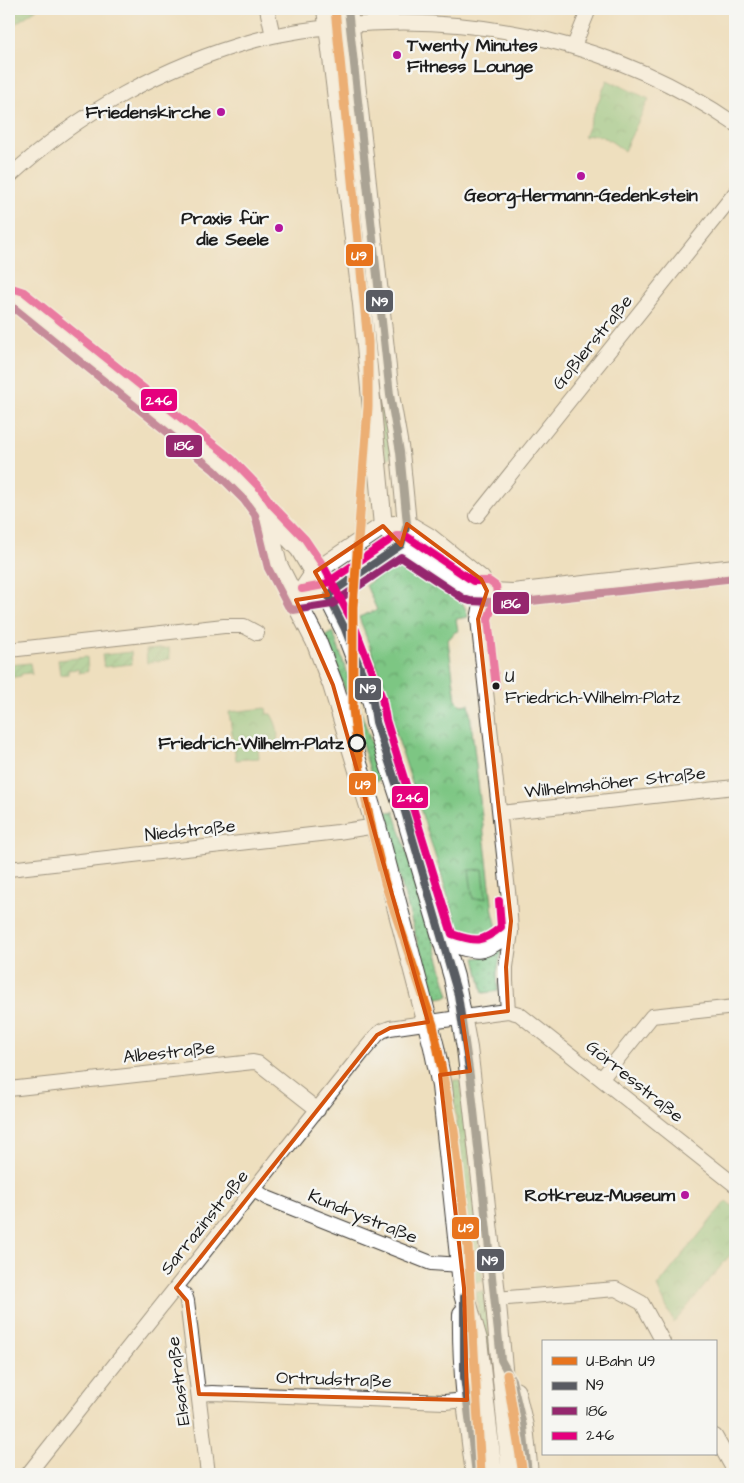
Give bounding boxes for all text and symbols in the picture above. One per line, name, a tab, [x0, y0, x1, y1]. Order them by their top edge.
place label: Twenty Minutes Fitness Lounge	[406, 33, 538, 80]
marker: Twenty Minutes Fitness Lounge	[391, 49, 403, 61]
place label: Friedenskirche	[85, 100, 211, 125]
marker: Friedenskirche	[215, 106, 227, 118]
marker: Georg-Hermann-Gedenkstein	[575, 170, 587, 182]
place label: Georg-Hermann-Gedenkstein	[464, 183, 698, 209]
place label: Praxis für die Seele	[181, 206, 269, 252]
marker: Praxis für die Seele	[273, 222, 285, 234]
line badge: U9	[345, 243, 374, 267]
text: U9	[351, 246, 367, 266]
line badge: N9	[365, 289, 394, 313]
street label: Goßlerstraße	[546, 289, 639, 395]
text: N9	[372, 292, 388, 312]
line badge: 246	[140, 388, 178, 412]
text: 246	[145, 391, 172, 411]
line badge: 186	[165, 434, 203, 458]
text: 186	[174, 436, 194, 456]
line badge: 186	[492, 591, 530, 615]
text: 186	[501, 594, 521, 614]
place label: U Friedrich-Wilhelm-Platz	[505, 665, 681, 710]
line badge: N9	[354, 677, 382, 701]
text: N9	[360, 679, 376, 699]
marker: U Friedrich-Wilhelm-Platz	[491, 681, 501, 691]
place label: Friedrich-Wilhelm-Platz	[158, 731, 345, 756]
marker: Friedrich-Wilhelm-Platz	[348, 734, 366, 752]
street label: Wilhelmshöher Straße	[523, 761, 707, 804]
line badge: U9	[348, 772, 377, 796]
text: U9	[355, 775, 371, 795]
line badge: 246	[391, 785, 429, 809]
text: 246	[396, 788, 423, 808]
street label: Niedstraße	[144, 813, 237, 848]
street label: Görresstraße	[581, 1034, 689, 1129]
street label: Albestraße	[122, 1035, 216, 1070]
street label: Sarrazinstraße	[154, 1164, 255, 1280]
street label: Kundrystraße	[304, 1183, 422, 1251]
place label: Rotkreuz-Museum	[524, 1183, 676, 1208]
marker: Rotkreuz-Museum	[679, 1189, 691, 1201]
line badge: U9	[451, 1216, 480, 1240]
text: U9	[458, 1218, 474, 1238]
line badge: N9	[476, 1248, 505, 1272]
text: N9	[482, 1251, 498, 1271]
street label: Elsastraße	[161, 1335, 196, 1427]
legend	[542, 1340, 716, 1456]
text: U-Bahn U9	[586, 1351, 655, 1372]
street label: Ortrudstraße	[276, 1365, 392, 1394]
text: N9	[586, 1375, 604, 1396]
text: 186	[586, 1401, 608, 1422]
text: 246	[586, 1425, 615, 1446]

